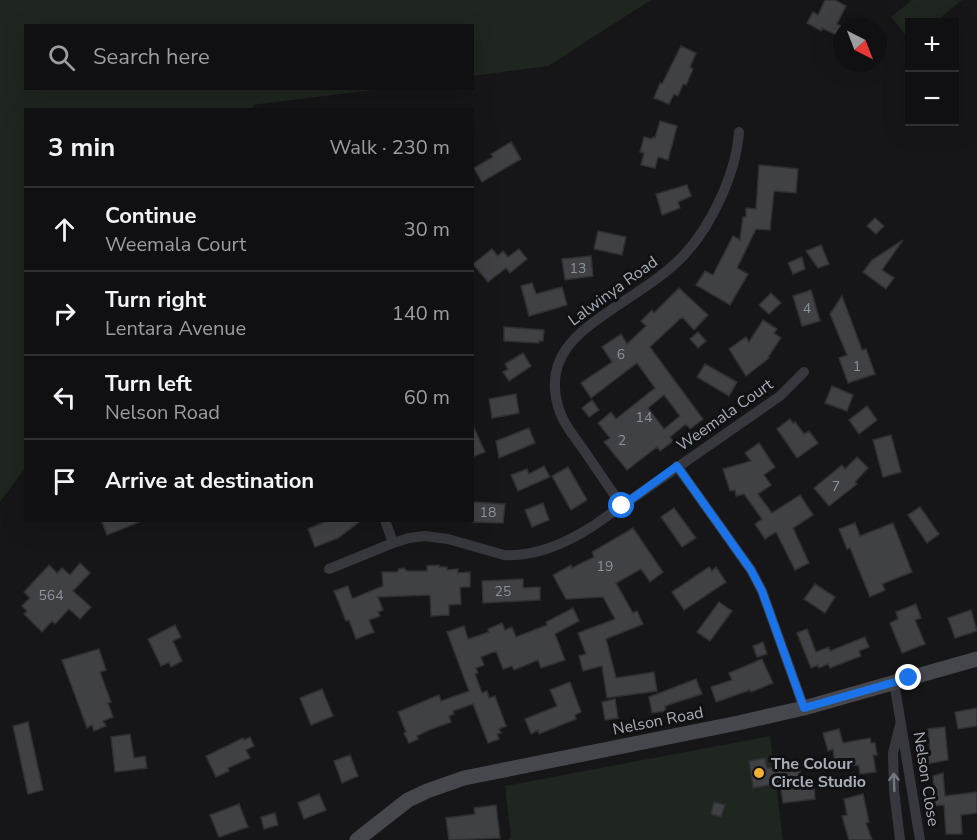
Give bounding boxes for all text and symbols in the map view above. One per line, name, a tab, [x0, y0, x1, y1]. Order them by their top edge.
north arrow	[833, 18, 887, 72]
map controls	[905, 18, 959, 126]
button: +	[905, 18, 959, 72]
search box	[24, 24, 474, 90]
icon: search	[45, 41, 78, 74]
text: Search here	[93, 42, 210, 72]
button: −	[905, 72, 959, 126]
text: 3 min	[48, 130, 115, 165]
text: Walk · 230 m	[330, 134, 450, 161]
text: Continue	[105, 201, 196, 231]
icon: ahead	[48, 213, 81, 246]
text: 30 m	[404, 216, 450, 243]
text: Weemala Court	[105, 231, 246, 258]
street label: Lalwinya Road	[564, 251, 662, 331]
house number: 13	[570, 259, 586, 278]
text: Turn right	[105, 285, 206, 315]
icon: right	[48, 297, 81, 330]
house number: 4	[803, 299, 811, 318]
text: 140 m	[392, 300, 450, 327]
text: Lentara Avenue	[105, 315, 246, 342]
house number: 6	[617, 345, 625, 364]
house number: 1	[853, 357, 861, 376]
text: Turn left	[105, 369, 192, 399]
street label: Weemala Court	[672, 373, 778, 456]
icon: left	[48, 381, 81, 414]
text: 60 m	[404, 384, 450, 411]
text: Nelson Road	[105, 399, 220, 426]
house number: 14	[636, 408, 652, 427]
house number: 2	[618, 431, 626, 450]
icon: arrive	[48, 465, 81, 498]
text: Arrive at destination	[105, 466, 314, 496]
house number: 7	[832, 477, 840, 496]
route start	[608, 492, 634, 518]
house number: 18	[480, 503, 496, 522]
house number: 19	[597, 557, 613, 576]
house number: 25	[495, 582, 511, 601]
house number: 564	[38, 586, 64, 605]
route end	[895, 664, 921, 690]
street label: Nelson Road	[611, 701, 705, 741]
street label: Nelson Close	[908, 730, 944, 828]
place label: The Colour Circle Studio	[771, 753, 866, 793]
marker: The Colour Circle Studio	[752, 766, 766, 780]
one-way arrow	[888, 772, 899, 792]

